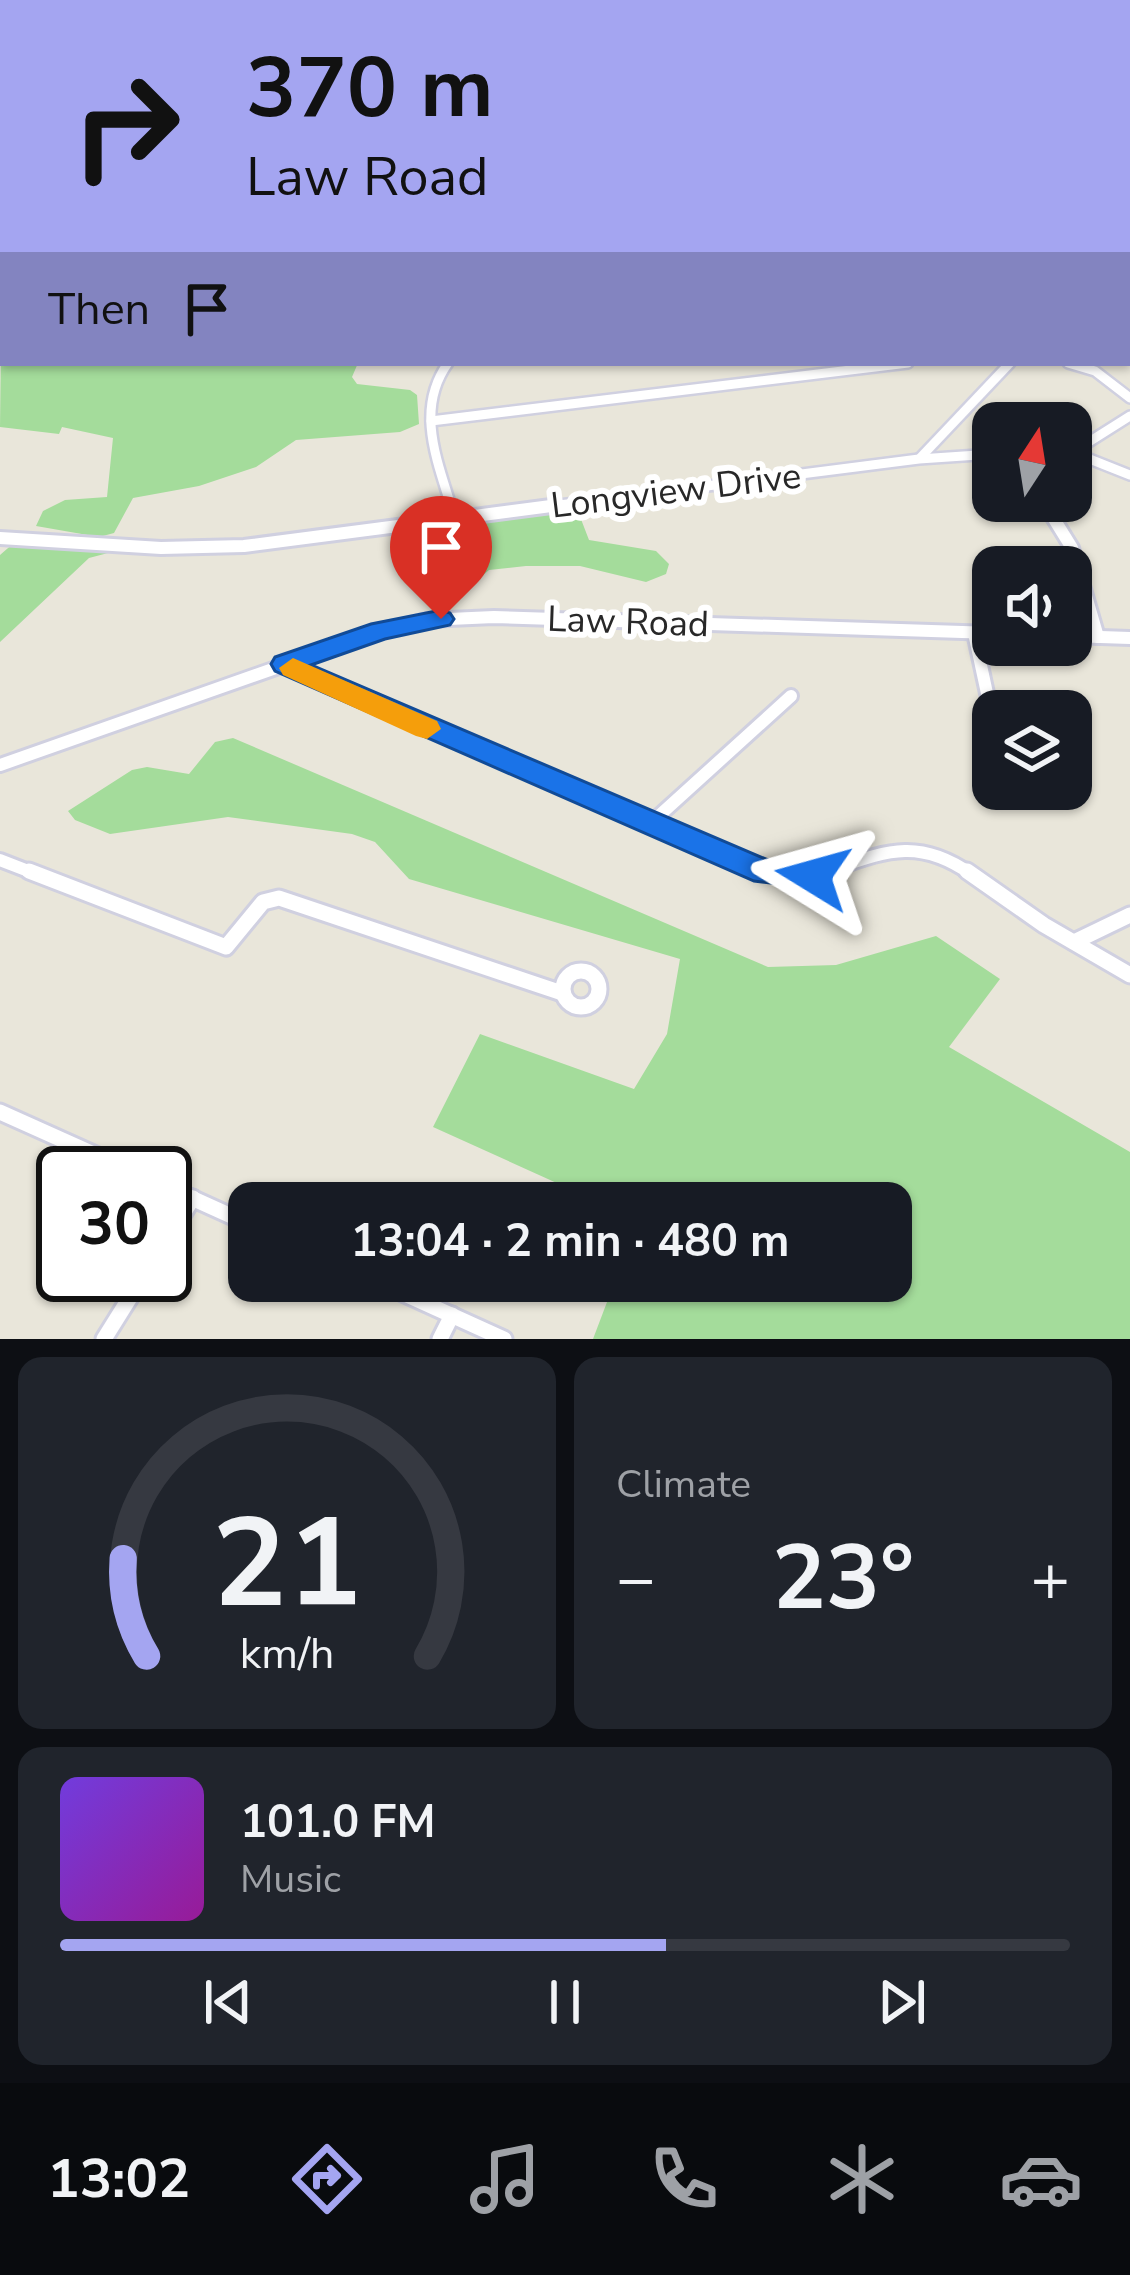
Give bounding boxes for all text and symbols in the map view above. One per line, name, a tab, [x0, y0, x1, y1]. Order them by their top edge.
text: 370 m	[246, 31, 494, 146]
icon: right	[48, 48, 204, 204]
text: Law Road	[246, 140, 489, 214]
icon: arrive	[174, 276, 240, 342]
text: Then	[48, 279, 150, 340]
north arrow	[972, 402, 1092, 522]
map controls	[972, 402, 1092, 810]
street label: Longview Drive	[548, 451, 804, 531]
pin	[390, 496, 492, 619]
icon: arrive	[408, 514, 474, 580]
button: sound	[972, 546, 1092, 666]
street label: Law Road	[546, 595, 710, 649]
button: layers	[972, 690, 1092, 810]
position arrow	[750, 813, 876, 939]
speed limit sign: 30	[36, 1146, 192, 1302]
text: 13:04 · 2 min · 480 m	[350, 1211, 790, 1272]
text: Climate	[616, 1458, 751, 1511]
text: 21	[212, 1479, 362, 1649]
text: 23°	[772, 1517, 914, 1640]
text: −	[616, 1534, 656, 1624]
text: +	[1030, 1534, 1070, 1624]
text: km/h	[240, 1625, 334, 1683]
text: 101.0 FM	[240, 1792, 436, 1853]
text: Music	[240, 1853, 341, 1906]
icon: previous	[195, 1969, 261, 2035]
icon: pause	[532, 1969, 598, 2035]
icon: next	[869, 1969, 935, 2035]
icon: directions	[285, 2137, 369, 2221]
icon: music	[463, 2137, 547, 2221]
icon: phone	[642, 2137, 726, 2221]
icon: climate	[820, 2137, 904, 2221]
icon: car	[999, 2137, 1083, 2221]
text: 13:02	[47, 2142, 190, 2216]

